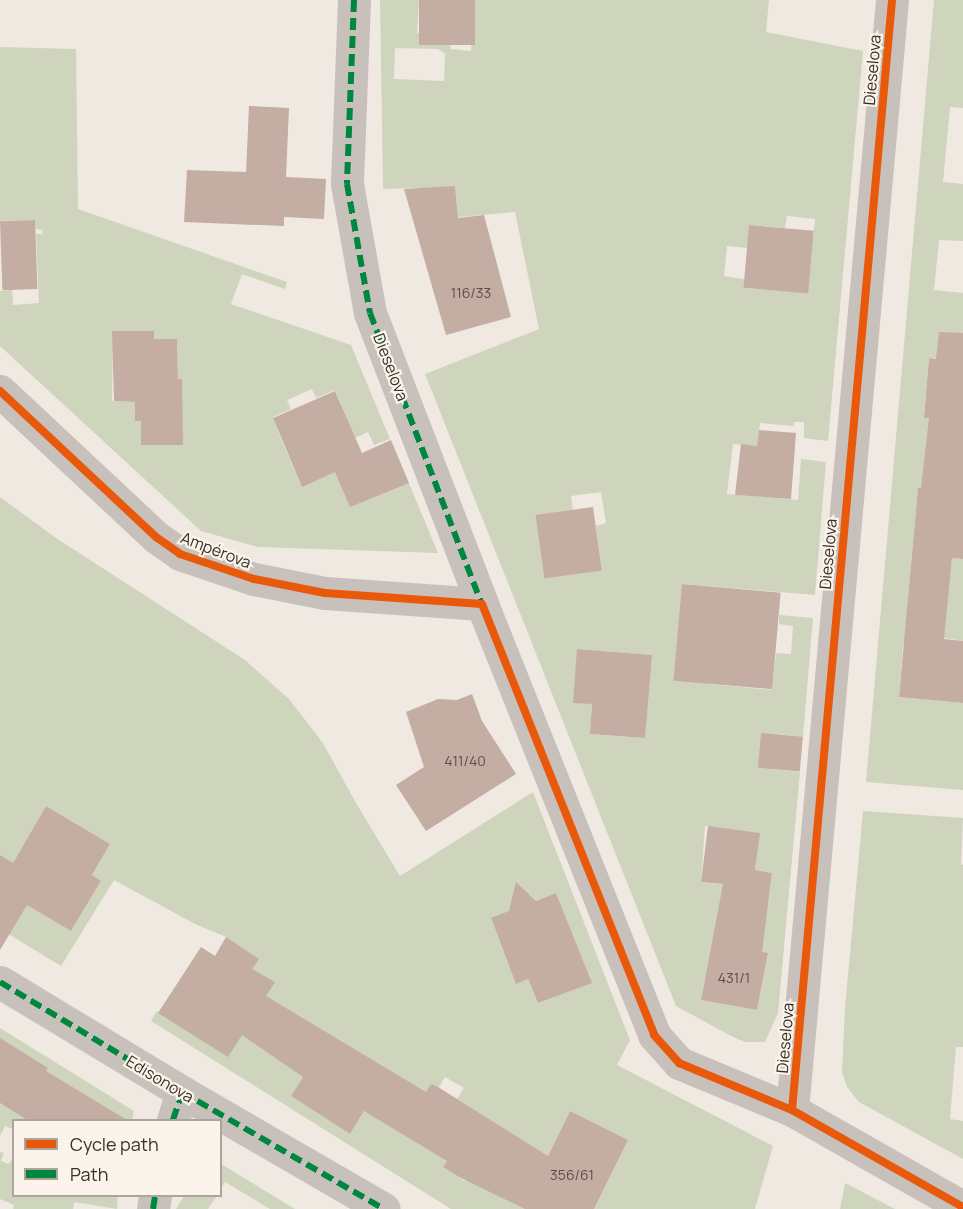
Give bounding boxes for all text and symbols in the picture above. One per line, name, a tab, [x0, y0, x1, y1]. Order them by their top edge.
street label: Dieselova	[859, 34, 885, 106]
house number: 116/33	[451, 285, 491, 301]
street label: Dieselova	[369, 330, 413, 404]
street label: Dieselova	[815, 518, 841, 590]
street label: Ampérova	[178, 528, 254, 572]
house number: 411/40	[444, 753, 486, 769]
house number: 431/1	[718, 970, 750, 986]
street label: Dieselova	[772, 1002, 798, 1074]
street label: Edisonova	[123, 1051, 197, 1107]
legend	[12, 1119, 222, 1197]
text: Cycle path	[70, 1132, 159, 1156]
text: Path	[70, 1162, 108, 1186]
house number: 356/61	[550, 1167, 594, 1183]

